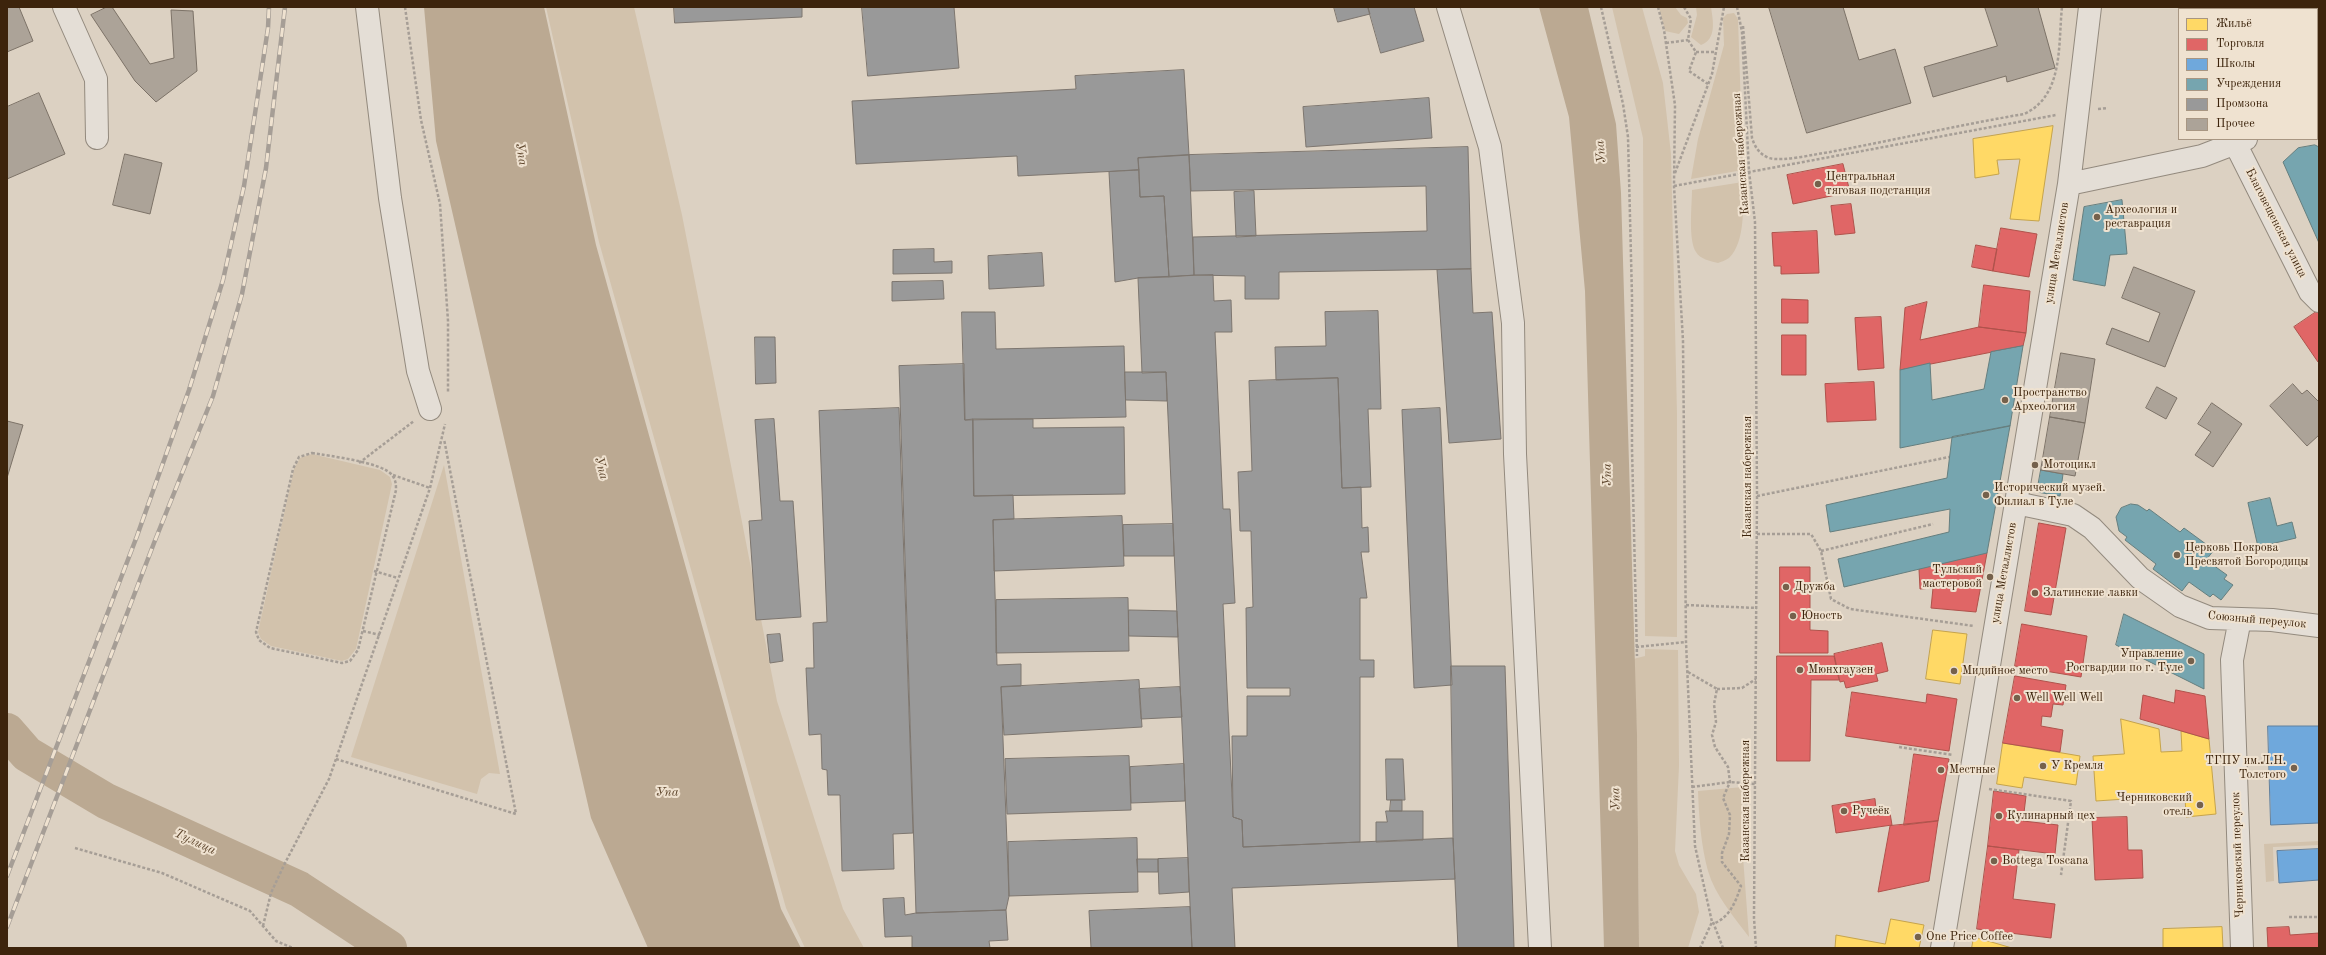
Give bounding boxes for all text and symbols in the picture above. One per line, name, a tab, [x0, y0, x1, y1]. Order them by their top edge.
legend	[2178, 8, 2318, 140]
text: Жильё	[2216, 18, 2252, 30]
text: Торговля	[2216, 38, 2265, 50]
text: Школы	[2216, 58, 2255, 70]
text: Учреждения	[2216, 78, 2281, 90]
street label: Казанская набережная	[1730, 93, 1752, 215]
text: Промзона	[2216, 98, 2268, 110]
text: Прочее	[2216, 118, 2255, 130]
water label: Упа	[1592, 140, 1610, 164]
water label: Упа	[511, 141, 531, 167]
street label: Благовещенская улица	[2242, 166, 2310, 280]
place label: Центральная тяговая подстанция	[1826, 170, 1930, 198]
marker: Центральная тяговая подстанция	[1813, 179, 1823, 189]
street label: улица Металлистов	[2042, 201, 2072, 305]
place label: Археология и реставрация	[2105, 203, 2177, 231]
marker: Археология и реставрация	[2092, 212, 2102, 222]
place label: Пространство Археология	[2013, 386, 2087, 414]
marker: Пространство Археология	[2000, 395, 2010, 405]
street label: Казанская набережная	[1741, 416, 1755, 538]
water label: Упа	[590, 455, 612, 481]
place label: Мотоцикл	[2043, 458, 2096, 472]
marker: Мотоцикл	[2030, 460, 2040, 470]
water label: Упа	[1600, 463, 1616, 487]
place label: Исторический музей. Филиал в Туле	[1994, 481, 2106, 509]
marker: Исторический музей. Филиал в Туле	[1981, 490, 1991, 500]
street label: улица Металлистов	[1988, 521, 2020, 625]
place label: Церковь Покрова Пресвятой Богородицы	[2185, 541, 2309, 569]
marker: Церковь Покрова Пресвятой Богородицы	[2172, 550, 2182, 560]
place label: Тульский мастеровой	[1922, 563, 1982, 591]
marker: Тульский мастеровой	[1985, 572, 1995, 582]
place label: Дружба	[1794, 580, 1835, 594]
marker: Дружба	[1781, 582, 1791, 592]
place label: Златинские лавки	[2043, 586, 2138, 600]
marker: Златинские лавки	[2030, 588, 2040, 598]
place label: Юность	[1801, 609, 1842, 623]
street label: Союзный переулок	[2207, 609, 2307, 631]
marker: Юность	[1788, 611, 1798, 621]
place label: Управление Росгвардии по г. Туле	[2066, 647, 2183, 675]
marker: Управление Росгвардии по г. Туле	[2186, 656, 2196, 666]
place label: Мюнхгаузен	[1808, 663, 1873, 677]
place label: Мидийное место	[1962, 664, 2048, 678]
marker: Мюнхгаузен	[1795, 665, 1805, 675]
marker: Мидийное место	[1949, 666, 1959, 676]
place label: Well Well Well	[2025, 691, 2103, 705]
marker: Well Well Well	[2012, 693, 2022, 703]
street label: Казанская набережная	[1739, 740, 1753, 862]
place label: ТГПУ им.Л.Н. Толстого	[2205, 754, 2286, 782]
place label: У Кремля	[2051, 759, 2103, 773]
marker: У Кремля	[2038, 761, 2048, 771]
place label: Местные	[1949, 763, 1995, 777]
marker: ТГПУ им.Л.Н. Толстого	[2289, 763, 2299, 773]
marker: Местные	[1936, 765, 1946, 775]
water label: Упа	[655, 785, 679, 801]
water label: Упа	[1608, 787, 1624, 811]
place label: Черниковский отель	[2117, 791, 2192, 819]
street label: Черниковский переулок	[2229, 792, 2247, 918]
marker: Черниковский отель	[2195, 800, 2205, 810]
place label: Ручеёк	[1852, 804, 1890, 818]
marker: Ручеёк	[1839, 806, 1849, 816]
place label: Кулинарный цех	[2007, 809, 2095, 823]
marker: Кулинарный цех	[1994, 811, 2004, 821]
water label: Тулица	[172, 826, 218, 858]
place label: Bottega Toscana	[2002, 854, 2088, 868]
marker: Bottega Toscana	[1989, 856, 1999, 866]
place label: One Price Coffee	[1926, 930, 2013, 944]
marker: One Price Coffee	[1913, 932, 1923, 942]

